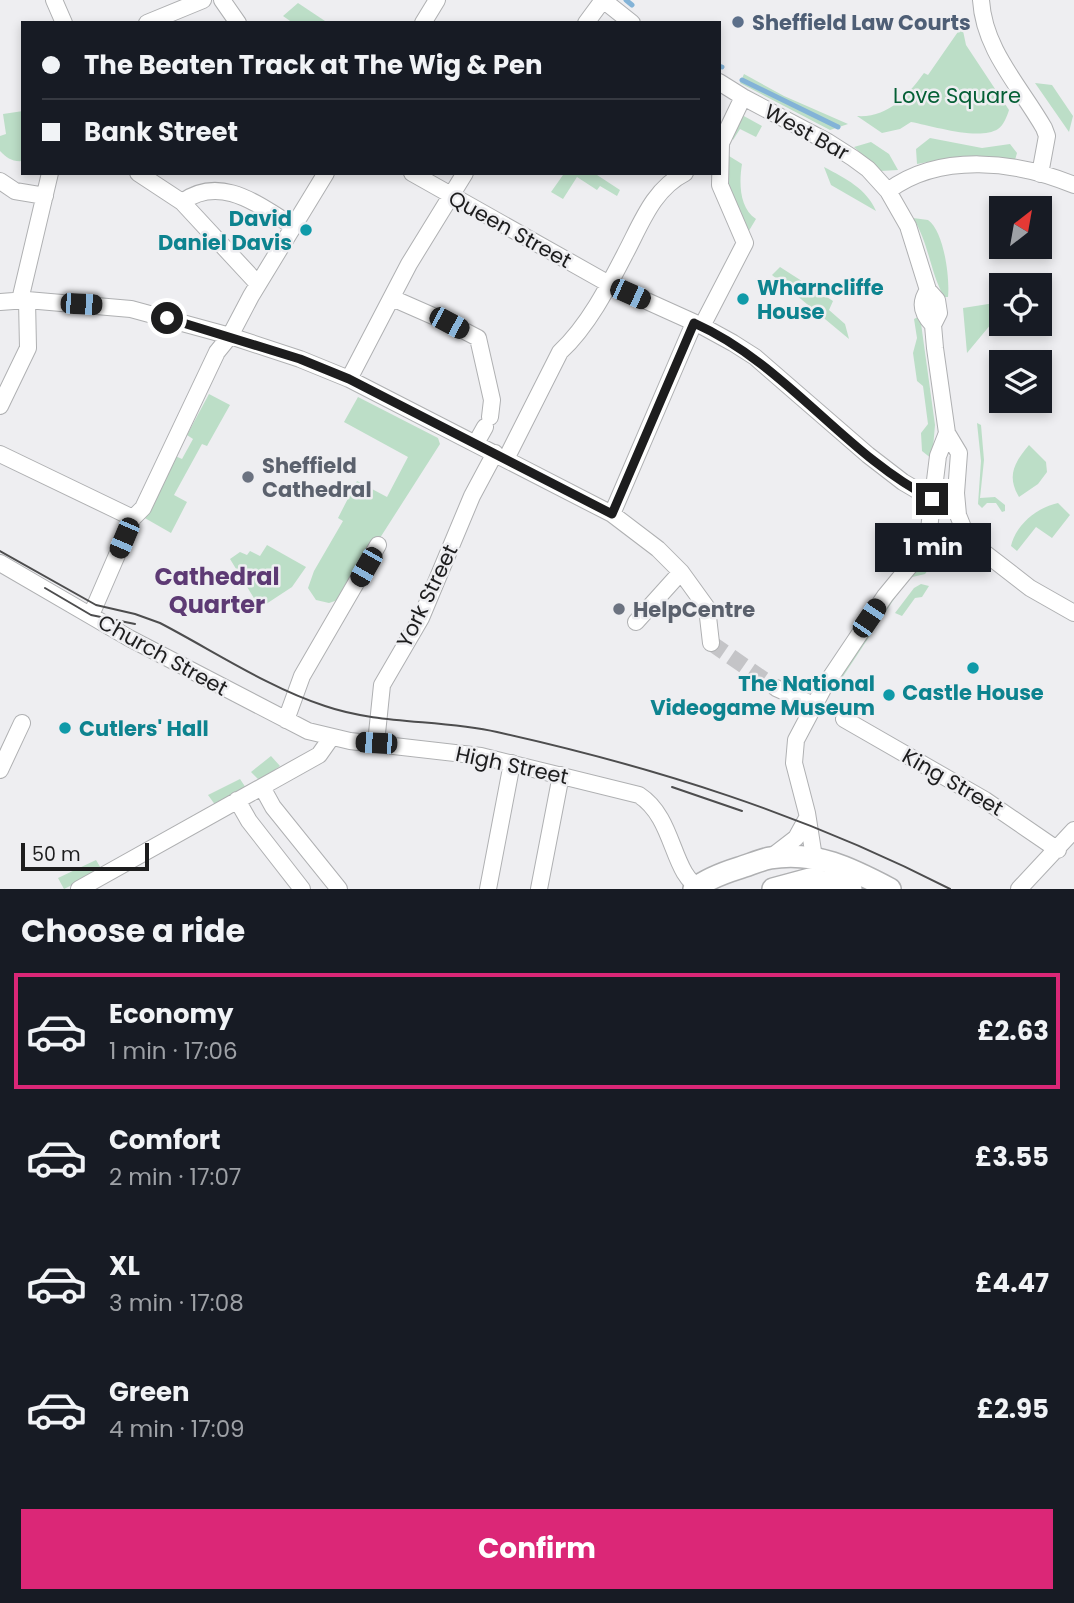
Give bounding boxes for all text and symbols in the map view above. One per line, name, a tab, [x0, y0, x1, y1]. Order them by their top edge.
place label: Sheffield Law Courts	[752, 8, 971, 37]
marker: Sheffield Law Courts	[730, 14, 746, 30]
text: The Beaten Track at The Wig & Pen	[84, 47, 543, 83]
park label: Love Square	[893, 81, 1021, 110]
street label: West Bar	[759, 97, 855, 167]
text: Bank Street	[84, 114, 238, 150]
street label: Queen Street	[443, 183, 577, 275]
north arrow	[989, 196, 1052, 259]
map controls	[989, 196, 1052, 413]
place label: David Daniel Davis	[158, 204, 292, 257]
marker: David Daniel Davis	[298, 222, 314, 238]
place label: Wharncliffe House	[757, 273, 884, 326]
button: locate	[989, 273, 1052, 336]
car	[607, 276, 654, 312]
marker: Wharncliffe House	[735, 291, 751, 307]
car	[60, 292, 103, 316]
route start	[151, 302, 183, 334]
car	[426, 304, 473, 342]
button: layers	[989, 350, 1052, 413]
place label: Sheffield Cathedral	[262, 451, 372, 504]
marker: Sheffield Cathedral	[240, 469, 256, 485]
route end	[916, 483, 948, 515]
car	[107, 515, 142, 561]
callout: 1 min	[874, 524, 990, 572]
text: 1 min	[903, 531, 963, 563]
street label: York Street	[390, 540, 464, 652]
car	[347, 544, 386, 590]
district label: Cathedral Quarter	[154, 560, 280, 621]
place label: HelpCentre	[633, 595, 755, 624]
car	[849, 595, 890, 641]
marker: HelpCentre	[611, 601, 627, 617]
street label: Church Street	[93, 607, 233, 703]
marker: Castle House	[965, 660, 981, 676]
place label: The National Videogame Museum	[650, 669, 875, 722]
place label: Castle House	[902, 678, 1044, 707]
marker: The National Videogame Museum	[881, 687, 897, 703]
place label: Cutlers' Hall	[79, 714, 209, 743]
marker: Cutlers' Hall	[57, 720, 73, 736]
car	[355, 731, 398, 755]
street label: High Street	[453, 739, 571, 791]
street label: King Street	[897, 741, 1009, 823]
scale bar	[21, 840, 149, 872]
text: 50 m	[32, 841, 81, 868]
text: Choose a ride	[21, 908, 245, 953]
text: Economy	[109, 996, 233, 1032]
icon: car	[25, 1000, 88, 1063]
text: £2.63	[977, 1013, 1049, 1049]
text: 1 min · 17:06	[109, 1035, 238, 1067]
text: Comfort	[109, 1122, 221, 1158]
icon: car	[25, 1126, 88, 1189]
text: £3.55	[975, 1139, 1049, 1175]
text: 2 min · 17:07	[109, 1161, 241, 1193]
text: XL	[109, 1248, 140, 1284]
icon: car	[25, 1252, 88, 1315]
text: £4.47	[975, 1265, 1049, 1301]
text: 3 min · 17:08	[109, 1287, 244, 1319]
text: Green	[109, 1374, 190, 1410]
icon: car	[25, 1378, 88, 1441]
text: £2.95	[977, 1391, 1049, 1427]
text: 4 min · 17:09	[109, 1413, 245, 1445]
button: Confirm	[21, 1509, 1053, 1589]

